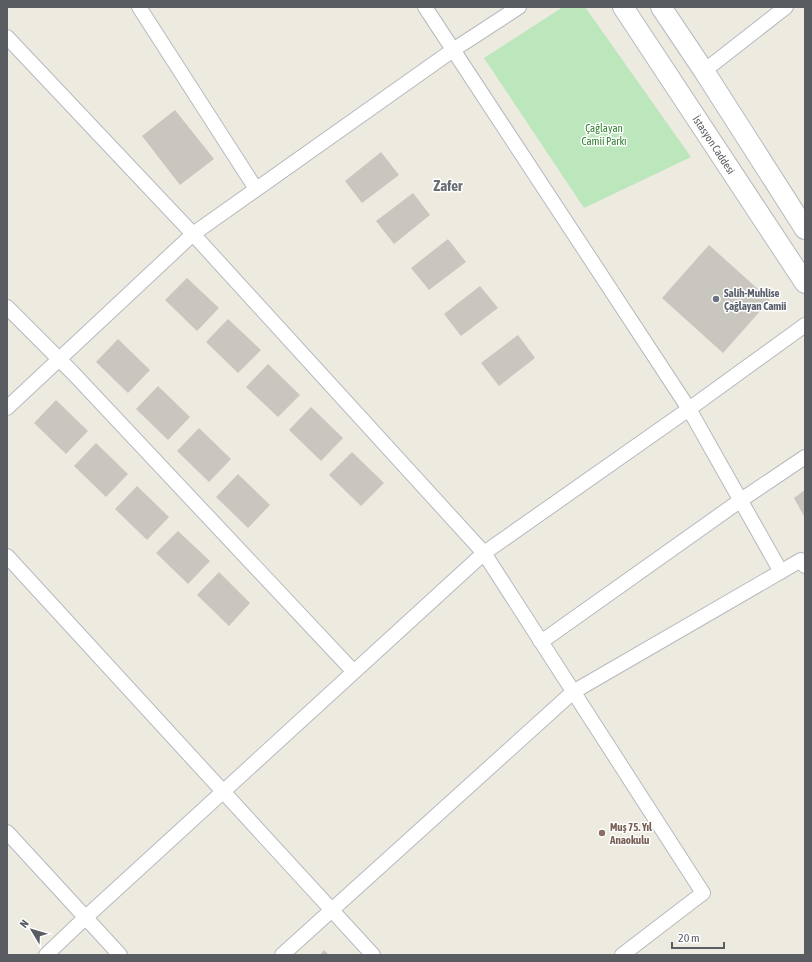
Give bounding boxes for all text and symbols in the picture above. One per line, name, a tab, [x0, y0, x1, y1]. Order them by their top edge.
street label: İstasyon Caddesi	[690, 113, 737, 176]
park label: Çağlayan Camii Parkı	[581, 122, 627, 147]
district label: Zafer	[433, 177, 463, 194]
place label: Salih-Muhlise Çağlayan Camii	[724, 287, 787, 312]
marker: Salih-Muhlise Çağlayan Camii	[711, 294, 721, 304]
place label: Muş 75. Yıl Anaokulu	[609, 821, 653, 846]
marker: Muş 75. Yıl Anaokulu	[597, 828, 607, 838]
north arrow	[12, 910, 52, 950]
text: N	[17, 918, 31, 930]
scale bar	[672, 924, 724, 950]
text: 20 m	[678, 931, 700, 945]

